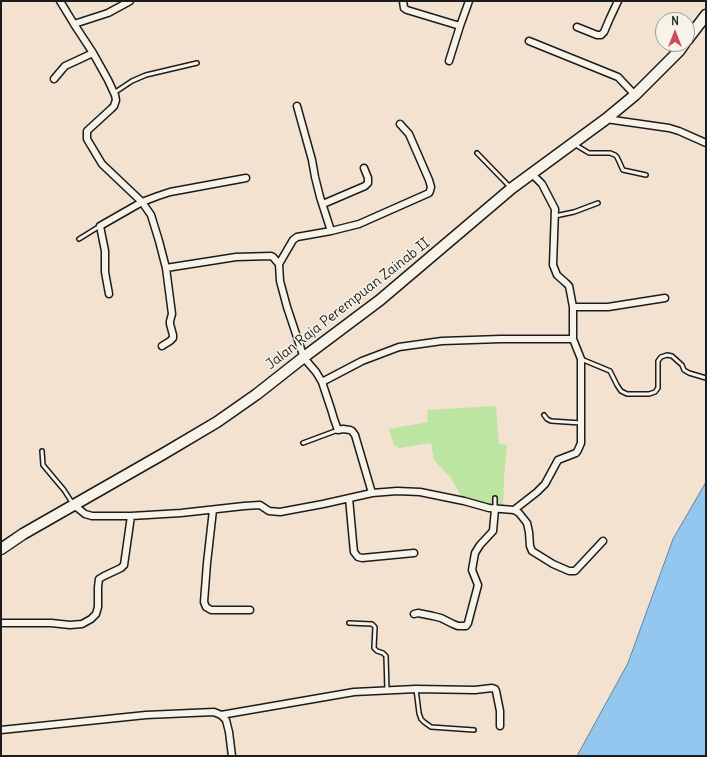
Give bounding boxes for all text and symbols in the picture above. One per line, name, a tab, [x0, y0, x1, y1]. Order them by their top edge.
north arrow	[655, 12, 695, 52]
text: N	[671, 14, 679, 28]
street label: Jalan Raja Perempuan Zainab II	[263, 235, 433, 373]

